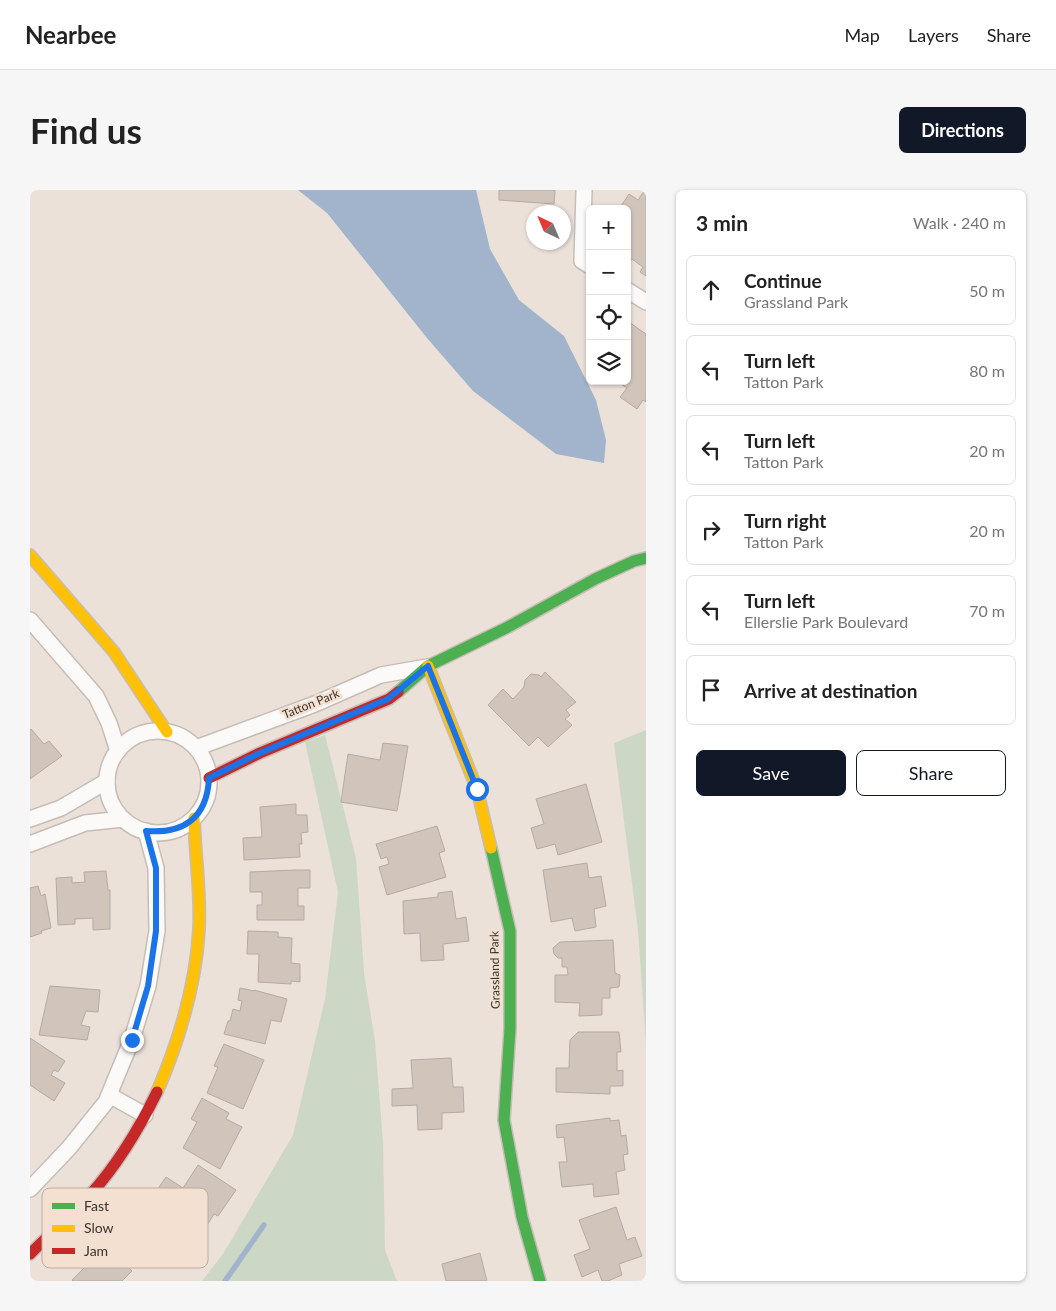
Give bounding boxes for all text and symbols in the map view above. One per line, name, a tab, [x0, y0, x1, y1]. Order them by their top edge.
text: Nearbee	[25, 20, 116, 49]
text: Map	[844, 24, 880, 46]
text: Layers	[908, 24, 959, 46]
text: Share	[987, 24, 1031, 46]
button: Directions	[899, 107, 1026, 153]
text: Find us	[30, 109, 142, 151]
north arrow	[526, 205, 571, 250]
map controls	[586, 205, 631, 385]
button: +	[586, 205, 631, 250]
text: 3 min	[696, 210, 748, 235]
text: Walk · 240 m	[913, 213, 1006, 232]
button: −	[586, 250, 631, 295]
text: Continue	[744, 269, 822, 292]
icon: ahead	[697, 276, 725, 304]
text: 50 m	[969, 281, 1005, 300]
text: Grassland Park	[744, 292, 848, 311]
button: locate	[586, 295, 631, 340]
button: layers	[586, 340, 631, 385]
text: Turn left	[744, 349, 815, 372]
icon: left	[697, 356, 725, 384]
text: 80 m	[969, 361, 1005, 380]
text: Tatton Park	[744, 372, 824, 391]
text: Turn left	[744, 429, 815, 452]
icon: left	[697, 436, 725, 464]
text: 20 m	[969, 441, 1005, 460]
text: Tatton Park	[744, 452, 824, 471]
text: Turn right	[744, 509, 826, 532]
icon: right	[697, 516, 725, 544]
text: 20 m	[969, 521, 1005, 540]
text: Tatton Park	[744, 532, 824, 551]
text: Turn left	[744, 589, 815, 612]
icon: left	[697, 596, 725, 624]
text: 70 m	[969, 601, 1005, 620]
text: Ellerslie Park Boulevard	[744, 612, 908, 631]
icon: arrive	[697, 676, 725, 704]
text: Arrive at destination	[744, 679, 917, 702]
street label: Tatton Park	[280, 685, 342, 722]
button: Save	[696, 750, 846, 796]
button: Share	[856, 750, 1006, 796]
route start	[466, 778, 489, 801]
street label: Grassland Park	[486, 930, 503, 1009]
route end	[121, 1029, 144, 1052]
legend	[42, 1188, 208, 1268]
text: Fast	[84, 1197, 109, 1214]
text: Slow	[84, 1219, 114, 1236]
text: Jam	[84, 1242, 108, 1259]

